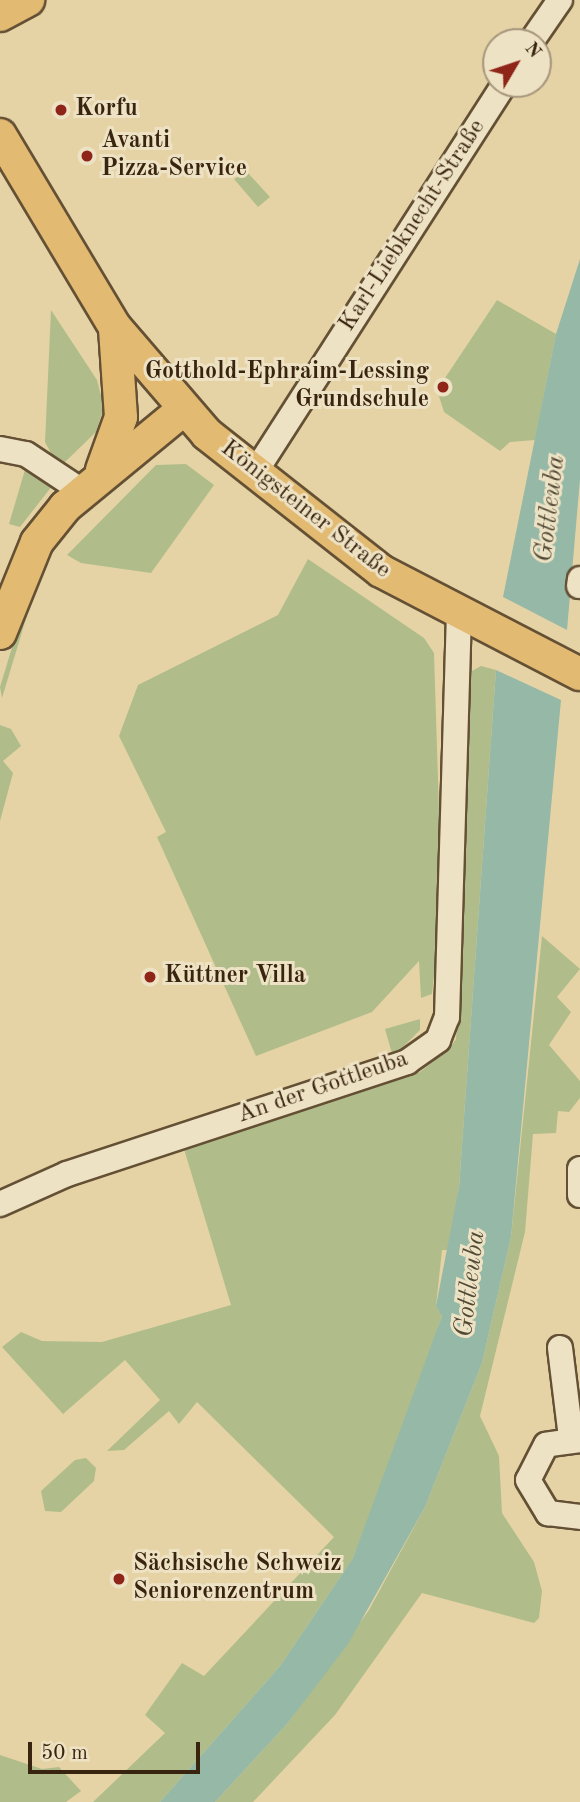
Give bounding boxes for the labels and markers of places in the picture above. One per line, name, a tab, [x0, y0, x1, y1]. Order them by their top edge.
place label: Korfu	[75, 96, 138, 124]
marker: Korfu	[53, 102, 69, 118]
place label: Avanti Pizza-Service	[101, 128, 247, 184]
marker: Avanti Pizza-Service	[79, 148, 95, 164]
place label: Gotthold-Ephraim-Lessing Grundschule	[145, 359, 429, 415]
marker: Gotthold-Ephraim-Lessing Grundschule	[435, 379, 451, 395]
place label: Küttner Villa	[164, 963, 306, 991]
marker: Küttner Villa	[142, 969, 158, 985]
place label: Sächsische Schweiz Seniorenzentrum	[133, 1551, 342, 1607]
marker: Sächsische Schweiz Seniorenzentrum	[111, 1571, 127, 1587]

